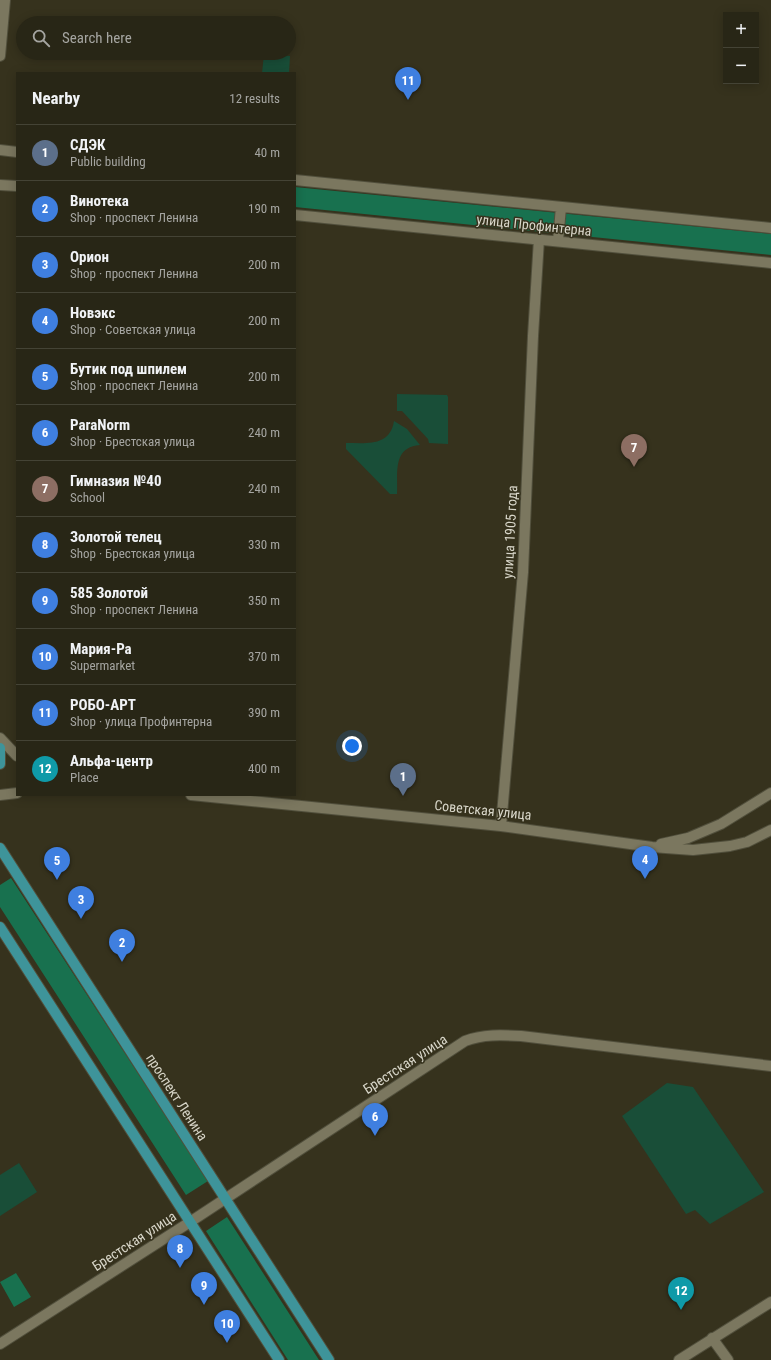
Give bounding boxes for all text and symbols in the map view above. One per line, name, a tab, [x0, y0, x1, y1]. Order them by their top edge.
map controls	[723, 12, 759, 84]
button: +	[723, 12, 759, 48]
search box	[16, 16, 296, 60]
icon: search	[30, 27, 52, 49]
text: Search here	[62, 29, 132, 47]
button: −	[723, 48, 759, 84]
pin: 11	[395, 67, 421, 100]
text: Nearby	[32, 88, 80, 108]
text: 12 results	[229, 91, 280, 106]
text: СДЭК	[70, 136, 105, 154]
text: 1	[42, 145, 48, 160]
text: 40 m	[254, 145, 280, 160]
text: Public building	[70, 154, 146, 169]
text: Винотека	[70, 192, 129, 210]
text: 2	[42, 201, 48, 216]
text: 190 m	[248, 201, 280, 216]
text: Shop · проспект Ленина	[70, 210, 198, 225]
street label: улица Профинтерна	[476, 211, 592, 239]
text: Орион	[70, 248, 109, 266]
text: 3	[42, 257, 48, 272]
text: 200 m	[248, 257, 280, 272]
text: Shop · проспект Ленина	[70, 266, 198, 281]
text: Новэкс	[70, 304, 115, 322]
text: 4	[42, 313, 48, 328]
text: 200 m	[248, 313, 280, 328]
text: Shop · Советская улица	[70, 322, 196, 337]
text: Бутик под шпилем	[70, 360, 187, 378]
text: 5	[42, 369, 48, 384]
text: 200 m	[248, 369, 280, 384]
text: Shop · проспект Ленина	[70, 378, 198, 393]
text: ParaNorm	[70, 416, 130, 434]
text: 6	[42, 425, 48, 440]
text: 240 m	[248, 425, 280, 440]
text: Shop · Брестская улица	[70, 434, 195, 449]
pin: 7	[621, 434, 647, 467]
text: Гимназия №40	[70, 472, 161, 490]
text: 7	[42, 481, 48, 496]
text: 240 m	[248, 481, 280, 496]
street label: улица 1905 года	[500, 485, 520, 579]
text: School	[70, 490, 105, 505]
text: Золотой телец	[70, 528, 162, 546]
text: 8	[42, 537, 48, 552]
text: 330 m	[248, 537, 280, 552]
text: Shop · Брестская улица	[70, 546, 195, 561]
text: 585 Золотой	[70, 584, 148, 602]
text: 9	[42, 593, 48, 608]
text: 350 m	[248, 593, 280, 608]
text: Shop · проспект Ленина	[70, 602, 198, 617]
text: Мария-Ра	[70, 640, 132, 658]
text: 10	[38, 649, 52, 664]
text: 370 m	[248, 649, 280, 664]
text: Supermarket	[70, 658, 135, 673]
text: РОБО-АРТ	[70, 696, 136, 714]
text: 11	[38, 705, 52, 720]
text: 390 m	[248, 705, 280, 720]
text: Shop · улица Профинтерна	[70, 714, 212, 729]
your location	[342, 736, 362, 756]
text: Альфа-центр	[70, 752, 153, 770]
text: 12	[38, 761, 52, 776]
text: 400 m	[248, 761, 280, 776]
pin: 1	[390, 763, 416, 796]
text: Place	[70, 770, 99, 785]
street label: Советская улица	[434, 797, 532, 823]
pin: 4	[632, 846, 658, 879]
pin: 5	[44, 847, 70, 880]
pin: 3	[68, 886, 94, 919]
pin: 2	[109, 929, 135, 962]
street label: Брестская улица	[360, 1031, 450, 1097]
street label: проспект Ленина	[143, 1051, 211, 1143]
pin: 6	[362, 1103, 388, 1136]
street label: Брестская улица	[89, 1208, 179, 1274]
pin: 8	[167, 1235, 193, 1268]
pin: 9	[191, 1272, 217, 1305]
pin: 12	[668, 1277, 694, 1310]
pin: 10	[214, 1310, 240, 1343]

